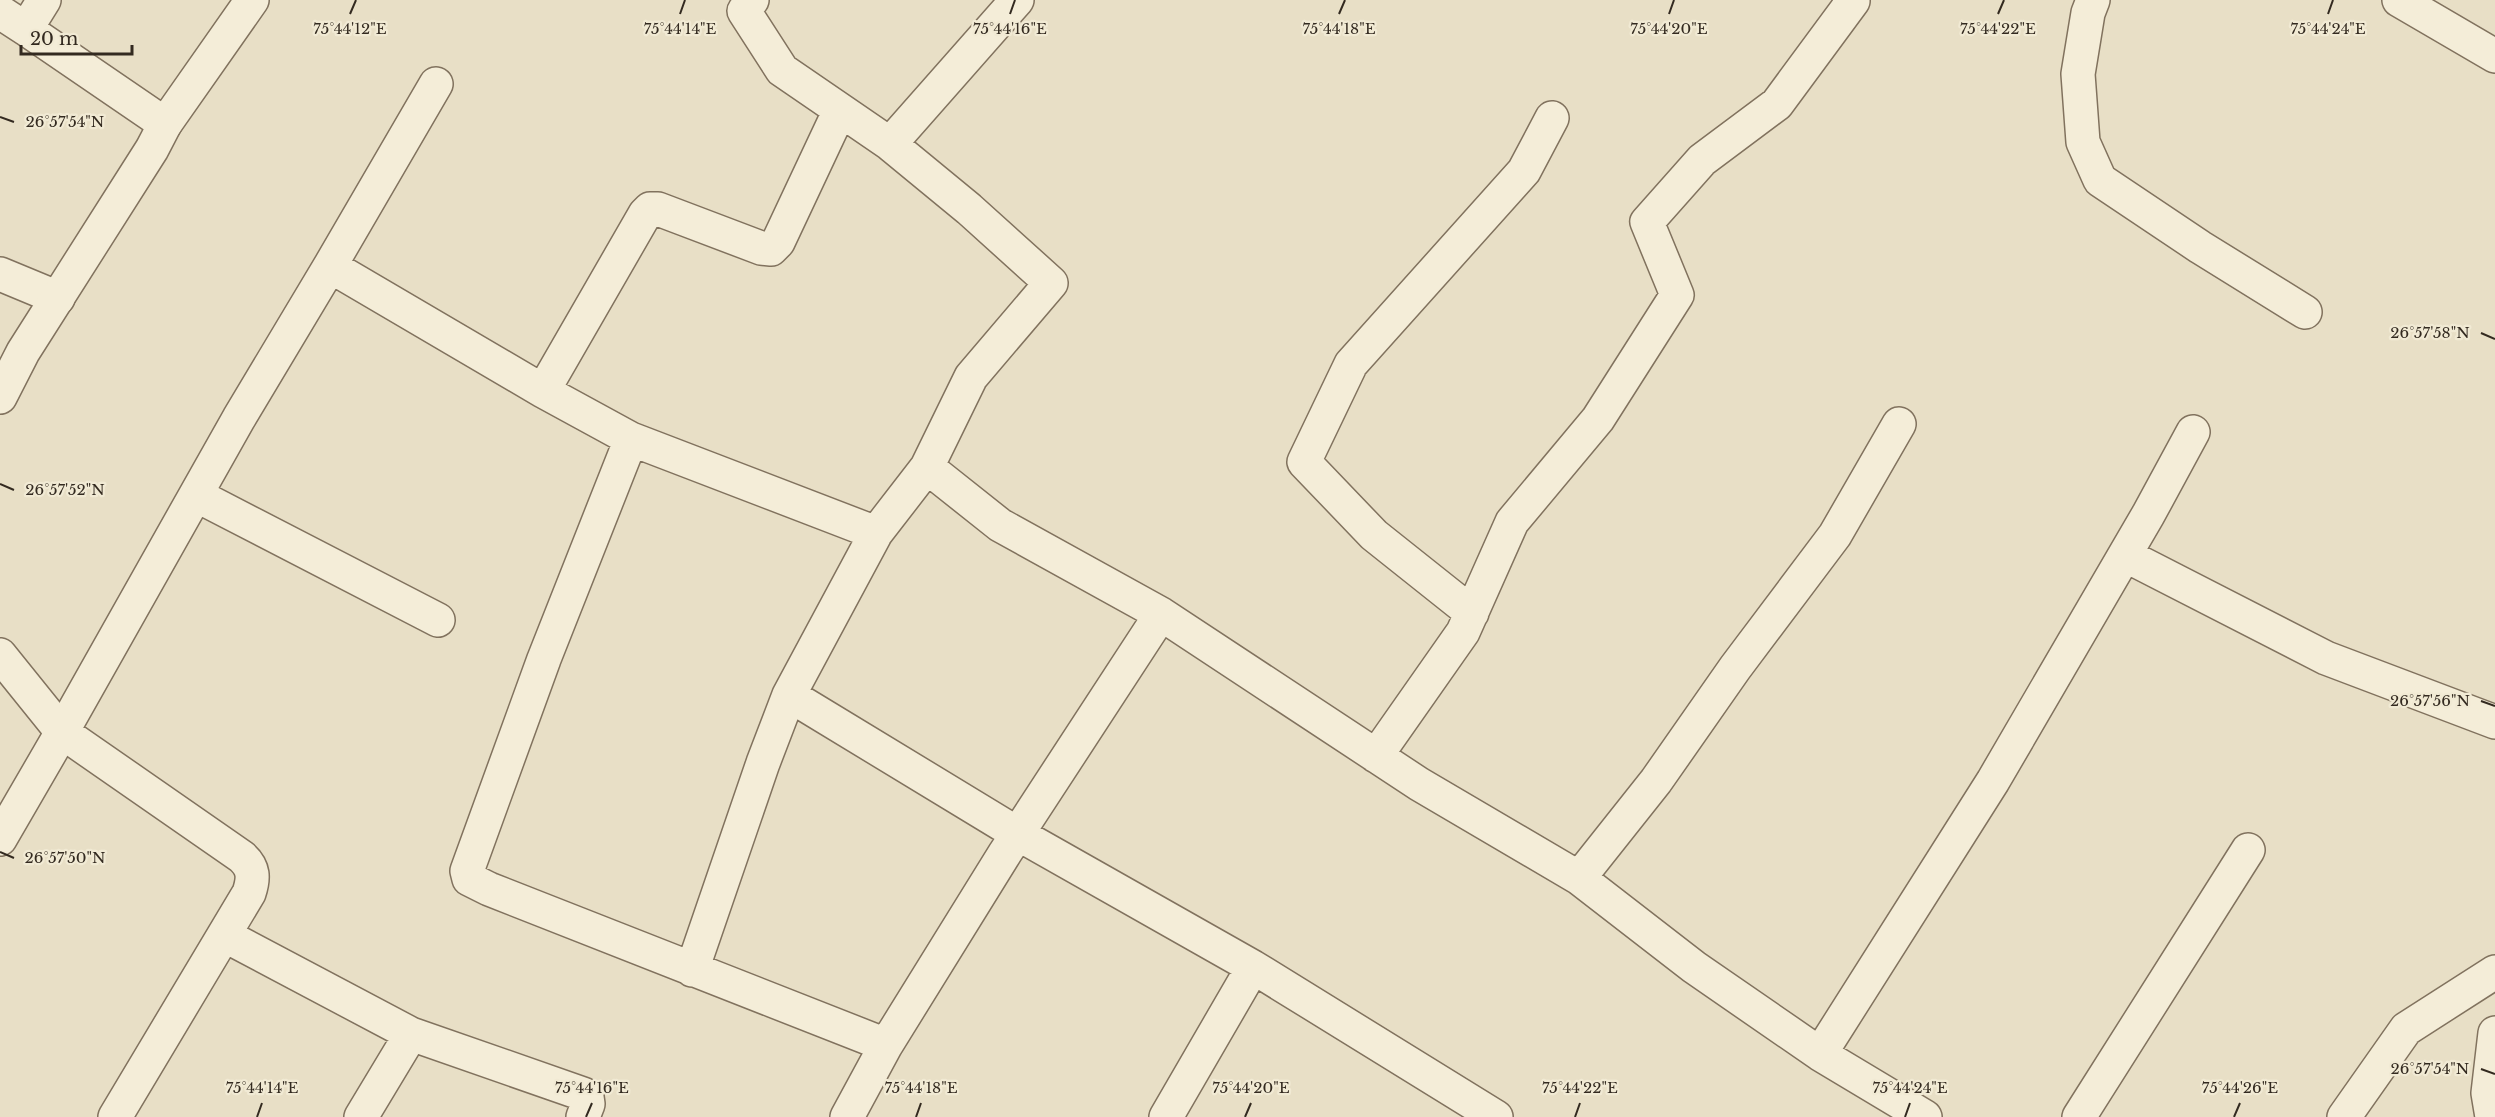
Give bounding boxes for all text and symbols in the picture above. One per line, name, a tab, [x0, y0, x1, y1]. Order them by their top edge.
scale bar	[21, 18, 132, 56]
text: 75°44'12"E	[313, 19, 387, 38]
text: 75°44'14"E	[644, 19, 716, 38]
text: 75°44'16"E	[973, 19, 1047, 38]
text: 75°44'18"E	[1302, 19, 1376, 38]
text: 75°44'20"E	[1630, 19, 1708, 38]
text: 75°44'22"E	[1960, 19, 2036, 38]
text: 75°44'24"E	[2290, 19, 2366, 38]
text: 20 m	[30, 28, 78, 50]
text: 26°57'54"N	[26, 112, 104, 131]
text: 26°57'58"N	[2390, 323, 2470, 342]
text: 26°57'52"N	[25, 480, 105, 499]
text: 26°57'56"N	[2390, 691, 2470, 710]
text: 26°57'50"N	[25, 848, 105, 867]
text: 26°57'54"N	[2391, 1059, 2469, 1078]
text: 75°44'14"E	[226, 1078, 298, 1097]
text: 75°44'16"E	[555, 1078, 629, 1097]
text: 75°44'18"E	[884, 1078, 958, 1097]
text: 75°44'20"E	[1212, 1078, 1290, 1097]
text: 75°44'22"E	[1542, 1078, 1618, 1097]
text: 75°44'24"E	[1872, 1078, 1948, 1097]
text: 75°44'26"E	[2202, 1078, 2278, 1097]

